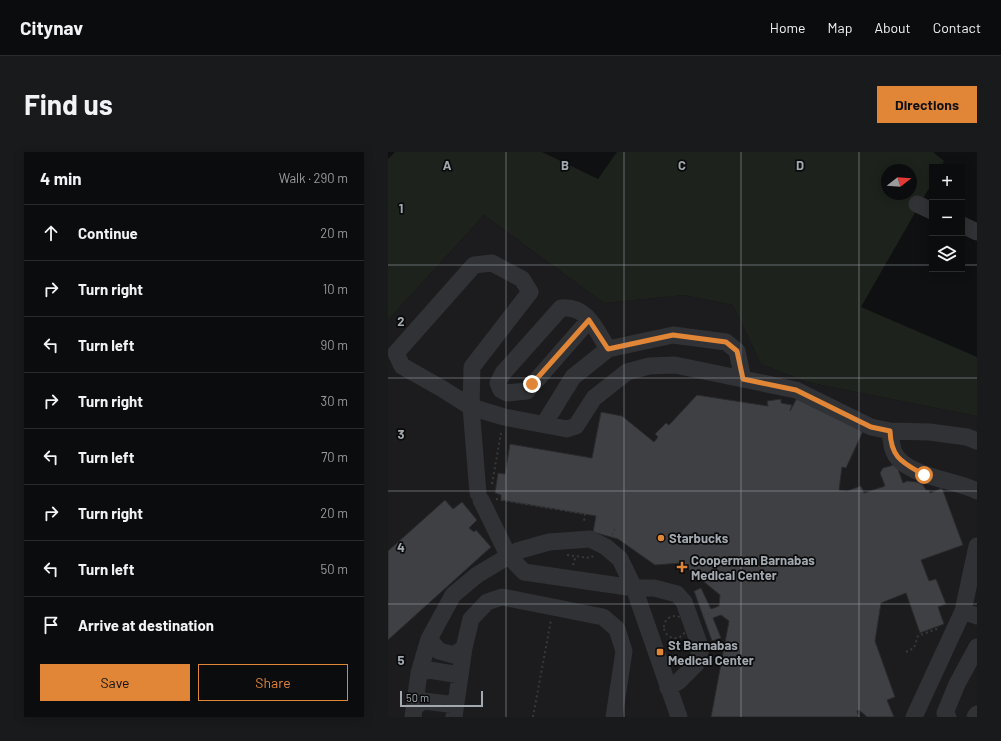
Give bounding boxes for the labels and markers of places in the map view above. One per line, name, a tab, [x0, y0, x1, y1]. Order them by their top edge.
place label: Starbucks	[669, 530, 729, 546]
marker: Starbucks	[656, 533, 666, 543]
place label: Cooperman Barnabas Medical Center	[691, 552, 815, 583]
marker: Cooperman Barnabas Medical Center	[676, 561, 688, 573]
place label: St Barnabas Medical Center	[668, 637, 754, 668]
marker: St Barnabas Medical Center	[655, 647, 665, 657]

